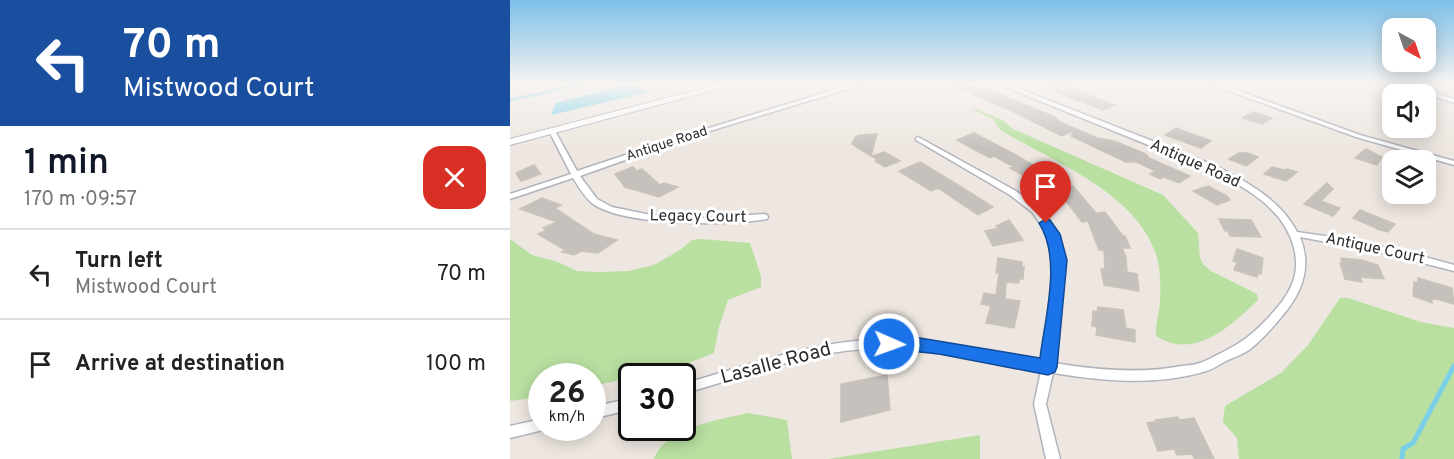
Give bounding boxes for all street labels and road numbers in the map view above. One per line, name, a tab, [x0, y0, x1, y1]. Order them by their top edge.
street label: Antique Road	[624, 123, 710, 165]
street label: Antique Road	[1147, 135, 1243, 193]
street label: Legacy Court	[649, 206, 747, 228]
street label: Antique Court	[1324, 229, 1426, 269]
street label: Lasalle Road	[718, 337, 834, 391]

